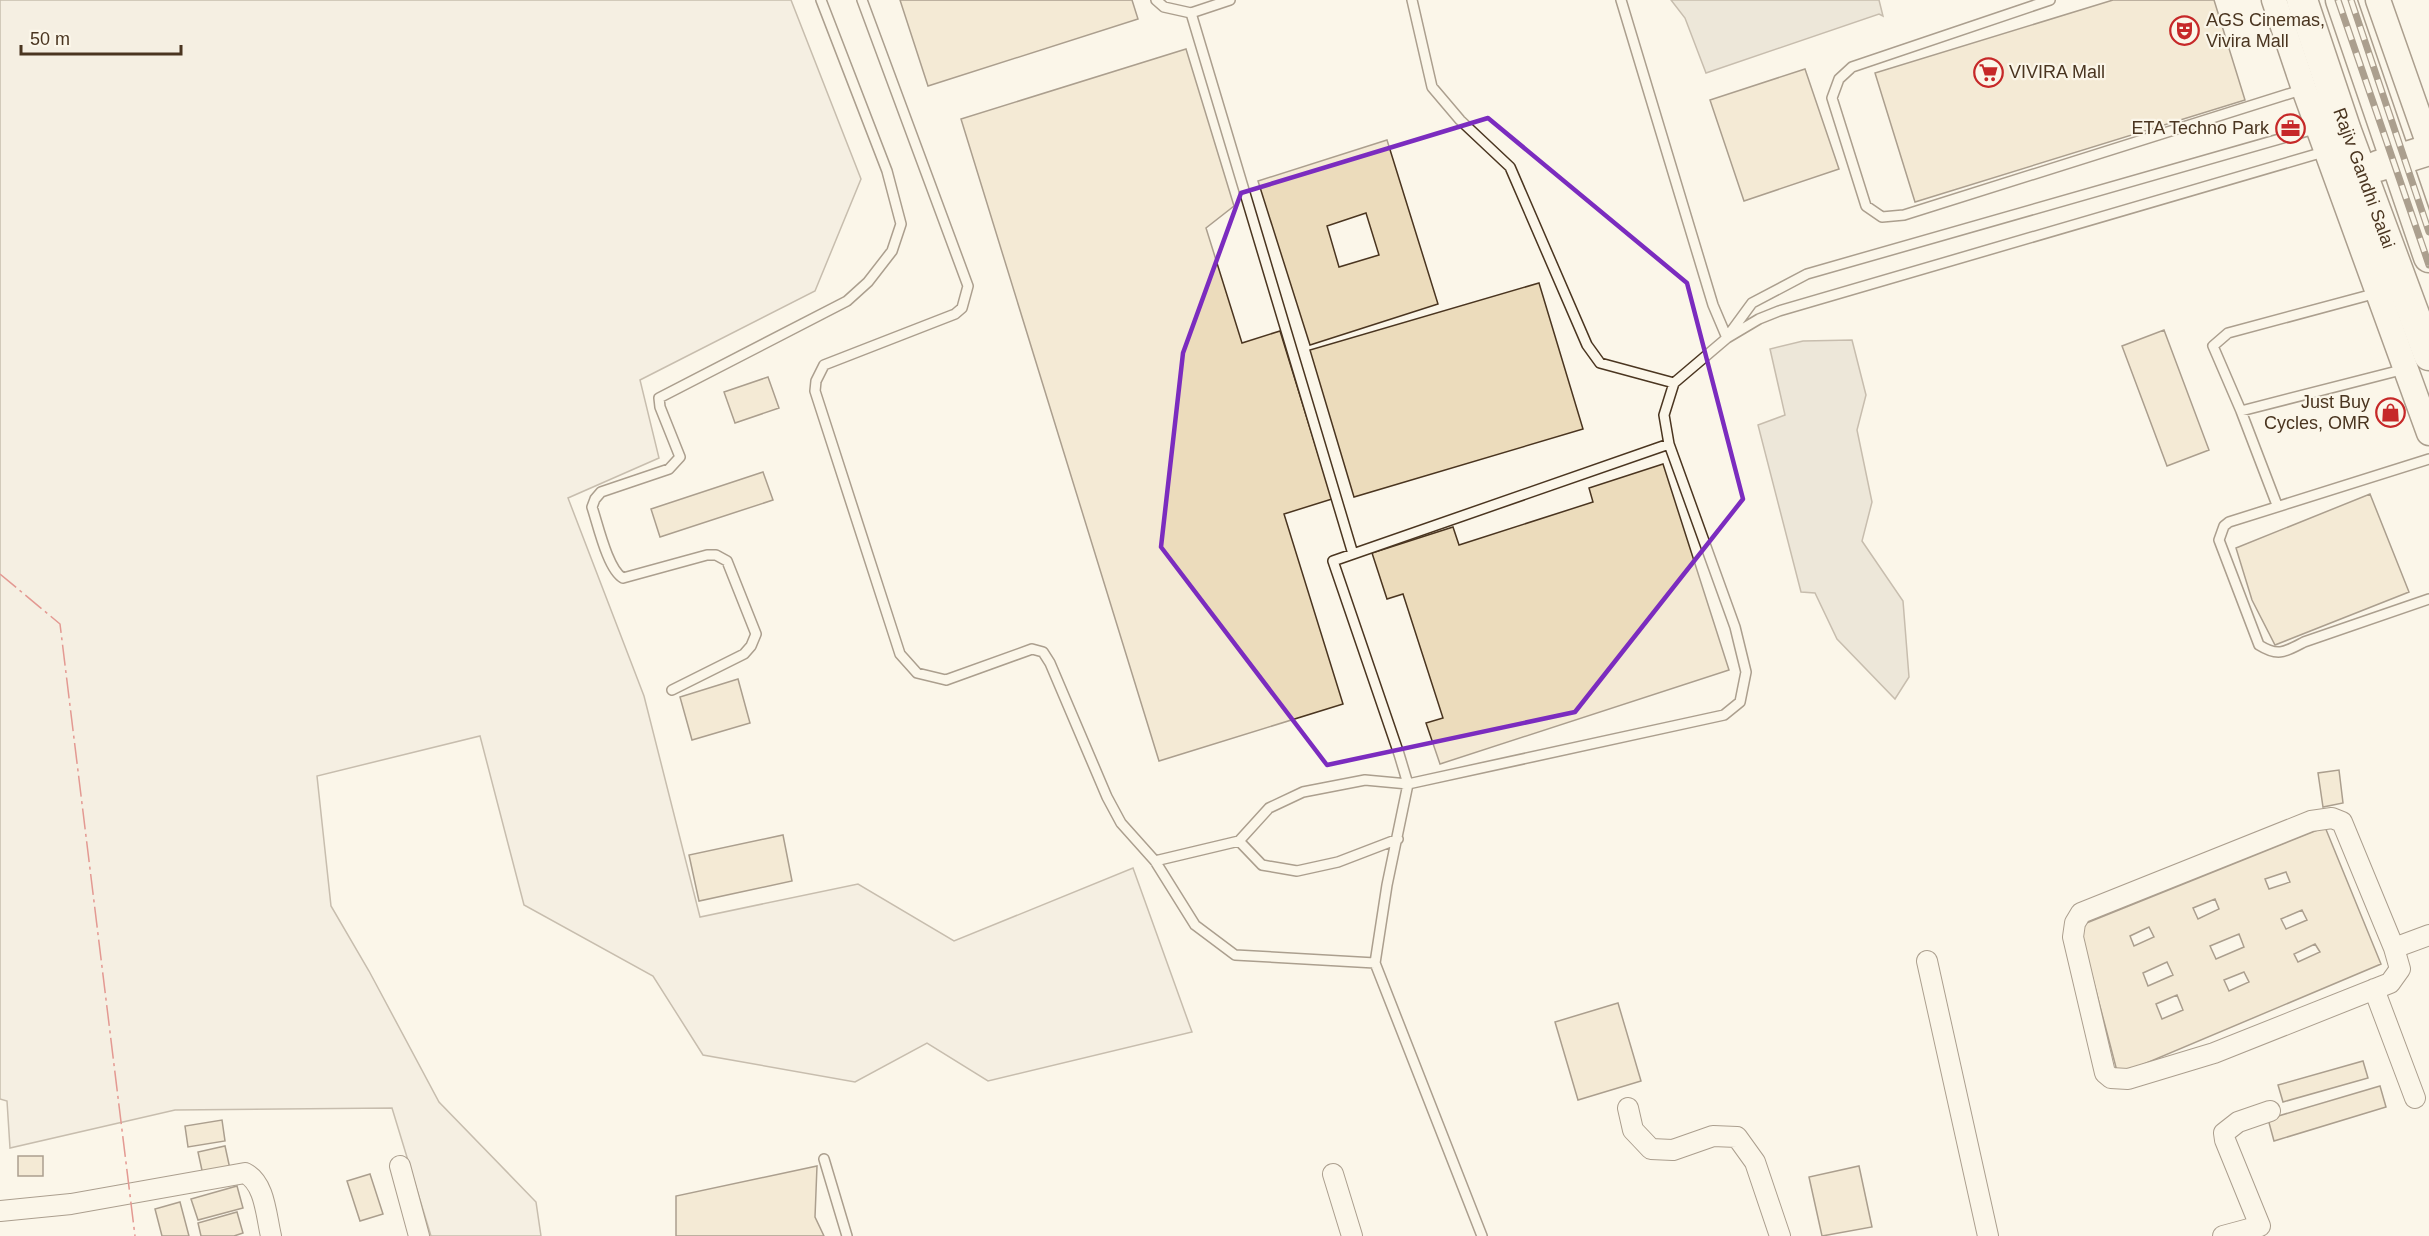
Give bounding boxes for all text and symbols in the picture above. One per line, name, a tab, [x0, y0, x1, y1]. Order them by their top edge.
place label: AGS Cinemas, Vivira Mall	[2206, 10, 2325, 51]
theatre icon: AGS Cinemas, Vivira Mall	[2169, 14, 2201, 46]
scale bar	[21, 18, 182, 56]
text: 50 m	[30, 29, 70, 49]
supermarket icon: VIVIRA Mall	[1972, 56, 2004, 88]
place label: VIVIRA Mall	[2009, 62, 2105, 82]
street label: Rajiv Gandhi Salai	[2329, 105, 2399, 251]
office icon: ETA Techno Park	[2274, 112, 2306, 144]
place label: ETA Techno Park	[2132, 118, 2270, 138]
place label: Just Buy Cycles, OMR	[2264, 392, 2370, 433]
shop icon: Just Buy Cycles, OMR	[2375, 396, 2407, 428]

